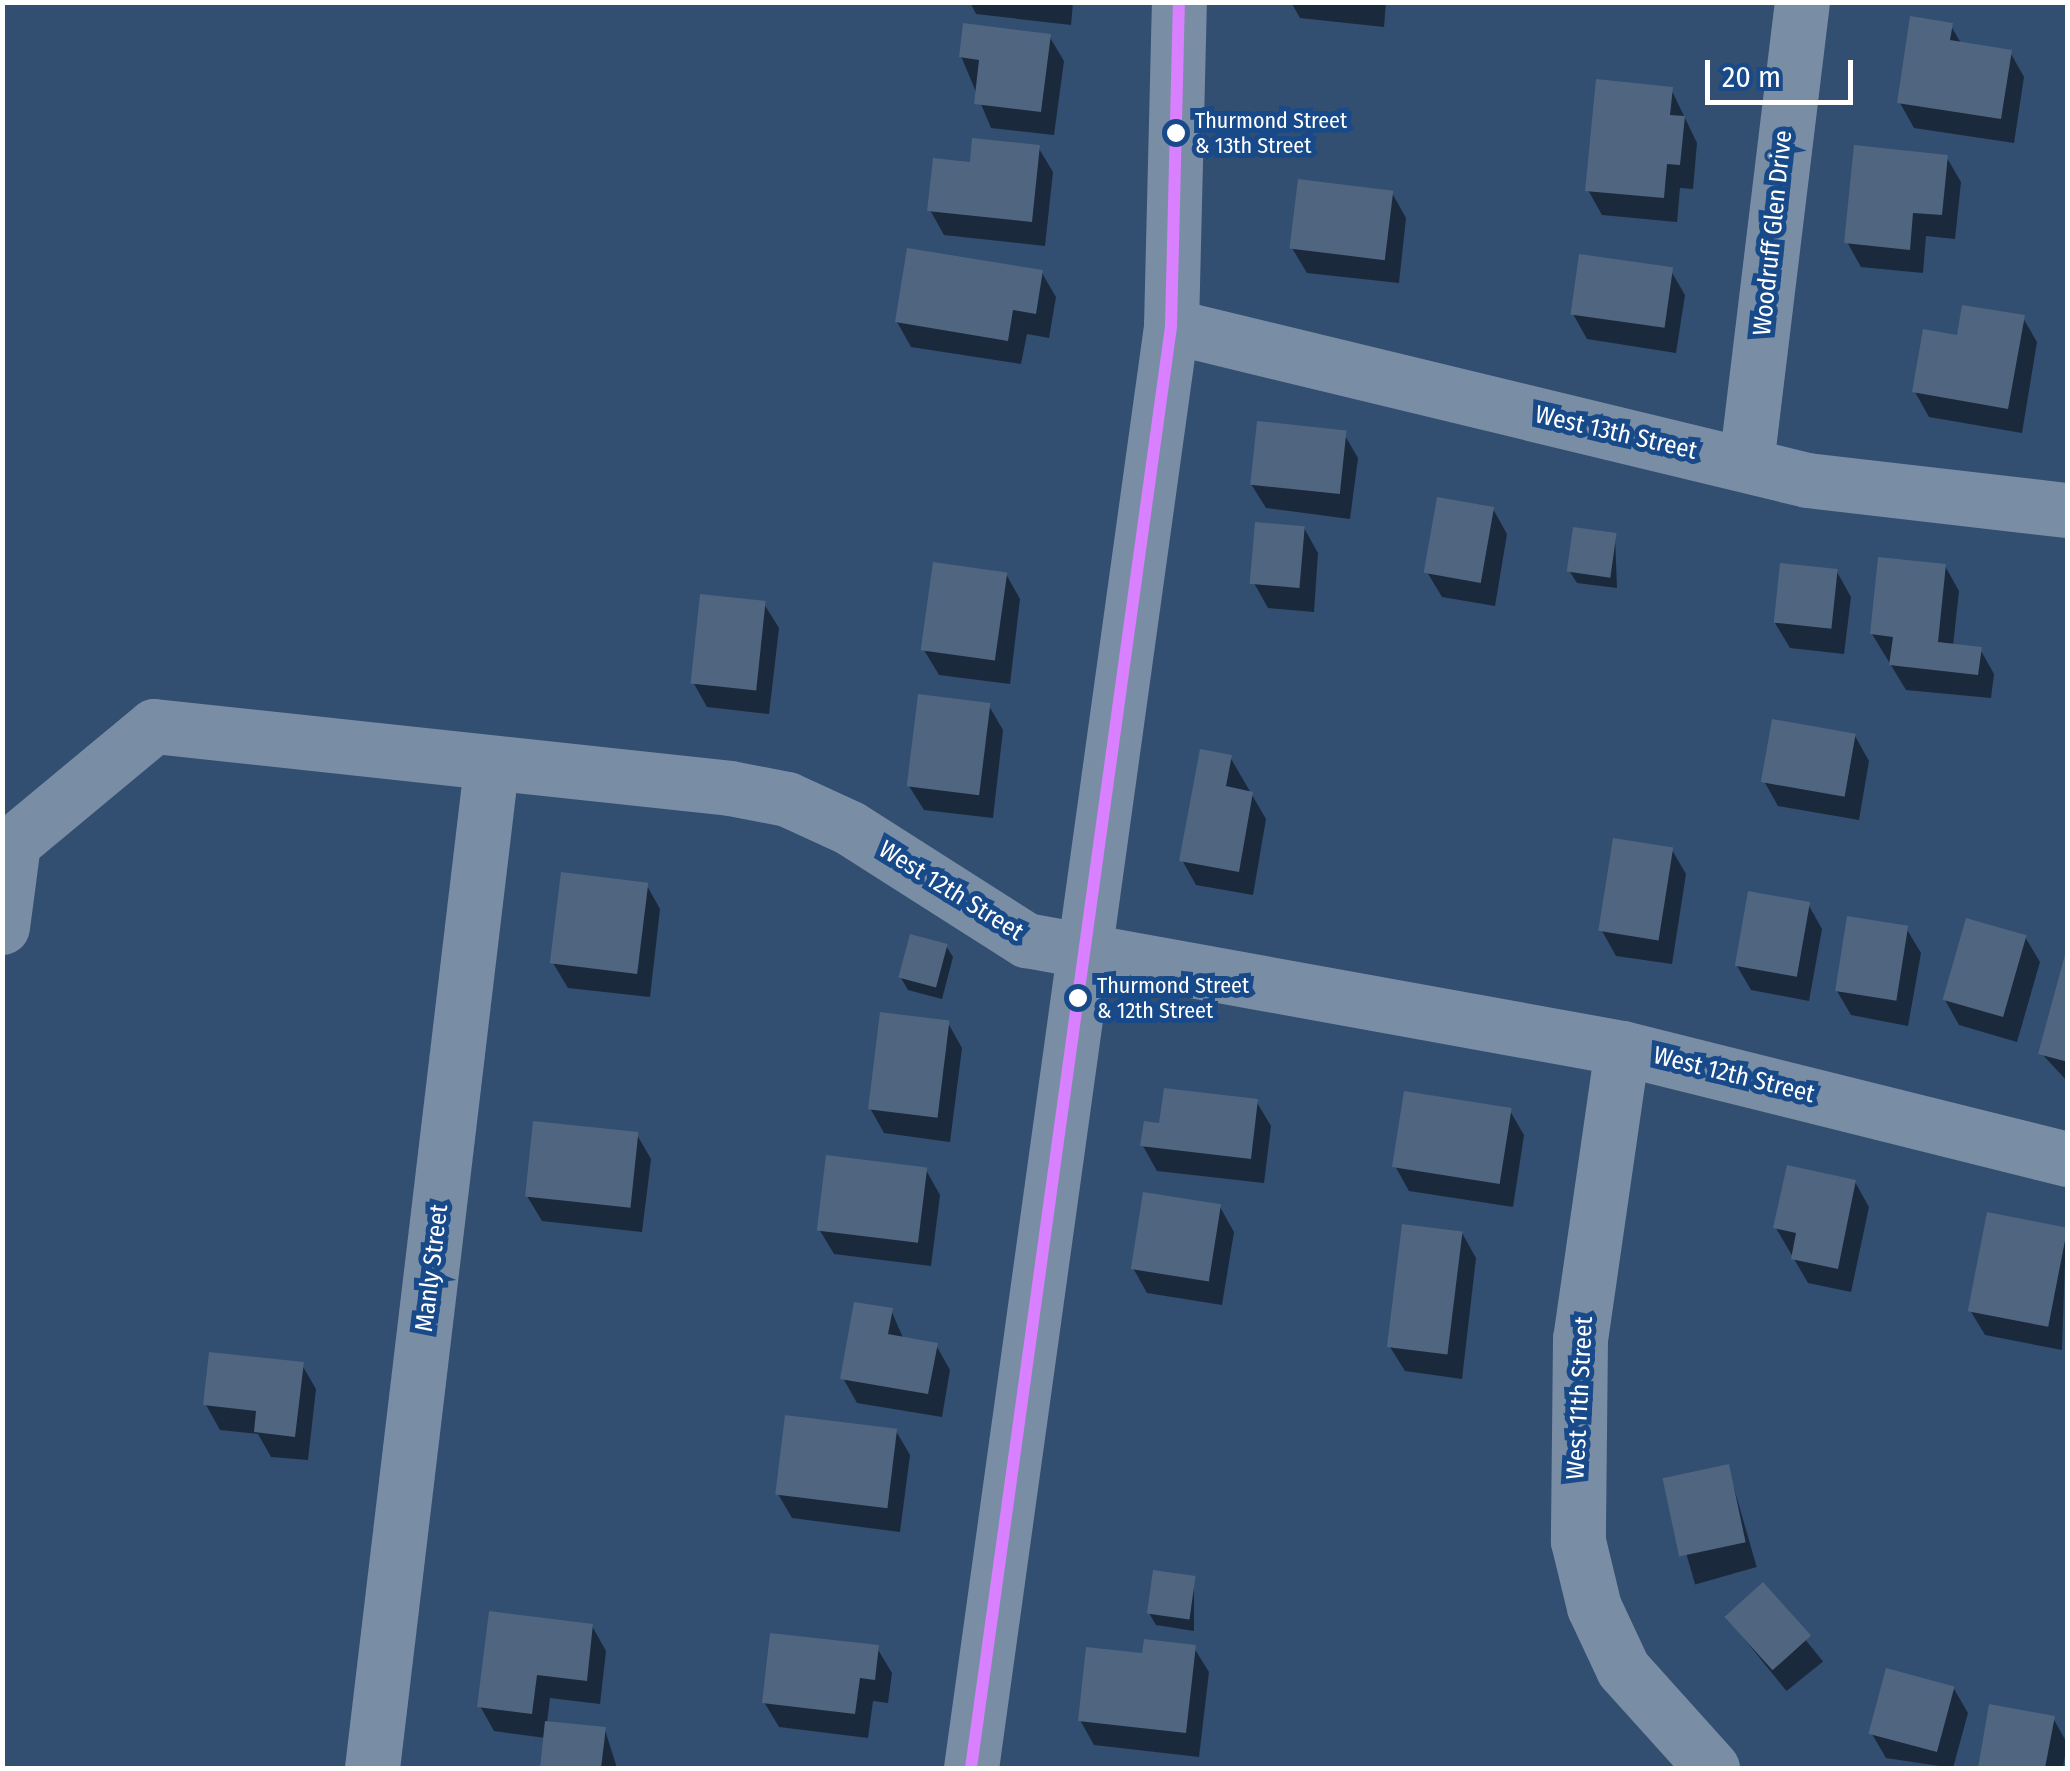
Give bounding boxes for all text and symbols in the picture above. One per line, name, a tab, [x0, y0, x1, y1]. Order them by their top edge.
scale bar	[1710, 40, 1858, 102]
text: 20 m	[1722, 59, 1781, 95]
place label: Thurmond Street & 13th Street	[1195, 107, 1347, 158]
marker: Thurmond Street & 13th Street	[1166, 123, 1186, 143]
street label: Woodruff Glen Drive	[1747, 129, 1799, 337]
street label: West 13th Street	[1532, 400, 1700, 466]
street label: West 12th Street	[873, 835, 1029, 947]
place label: Thurmond Street & 12th Street	[1097, 972, 1249, 1024]
marker: Thurmond Street & 12th Street	[1068, 988, 1088, 1008]
street label: West 12th Street	[1650, 1040, 1818, 1110]
street label: Manly Street	[409, 1203, 455, 1333]
street label: West 11th Street	[1561, 1316, 1599, 1480]

